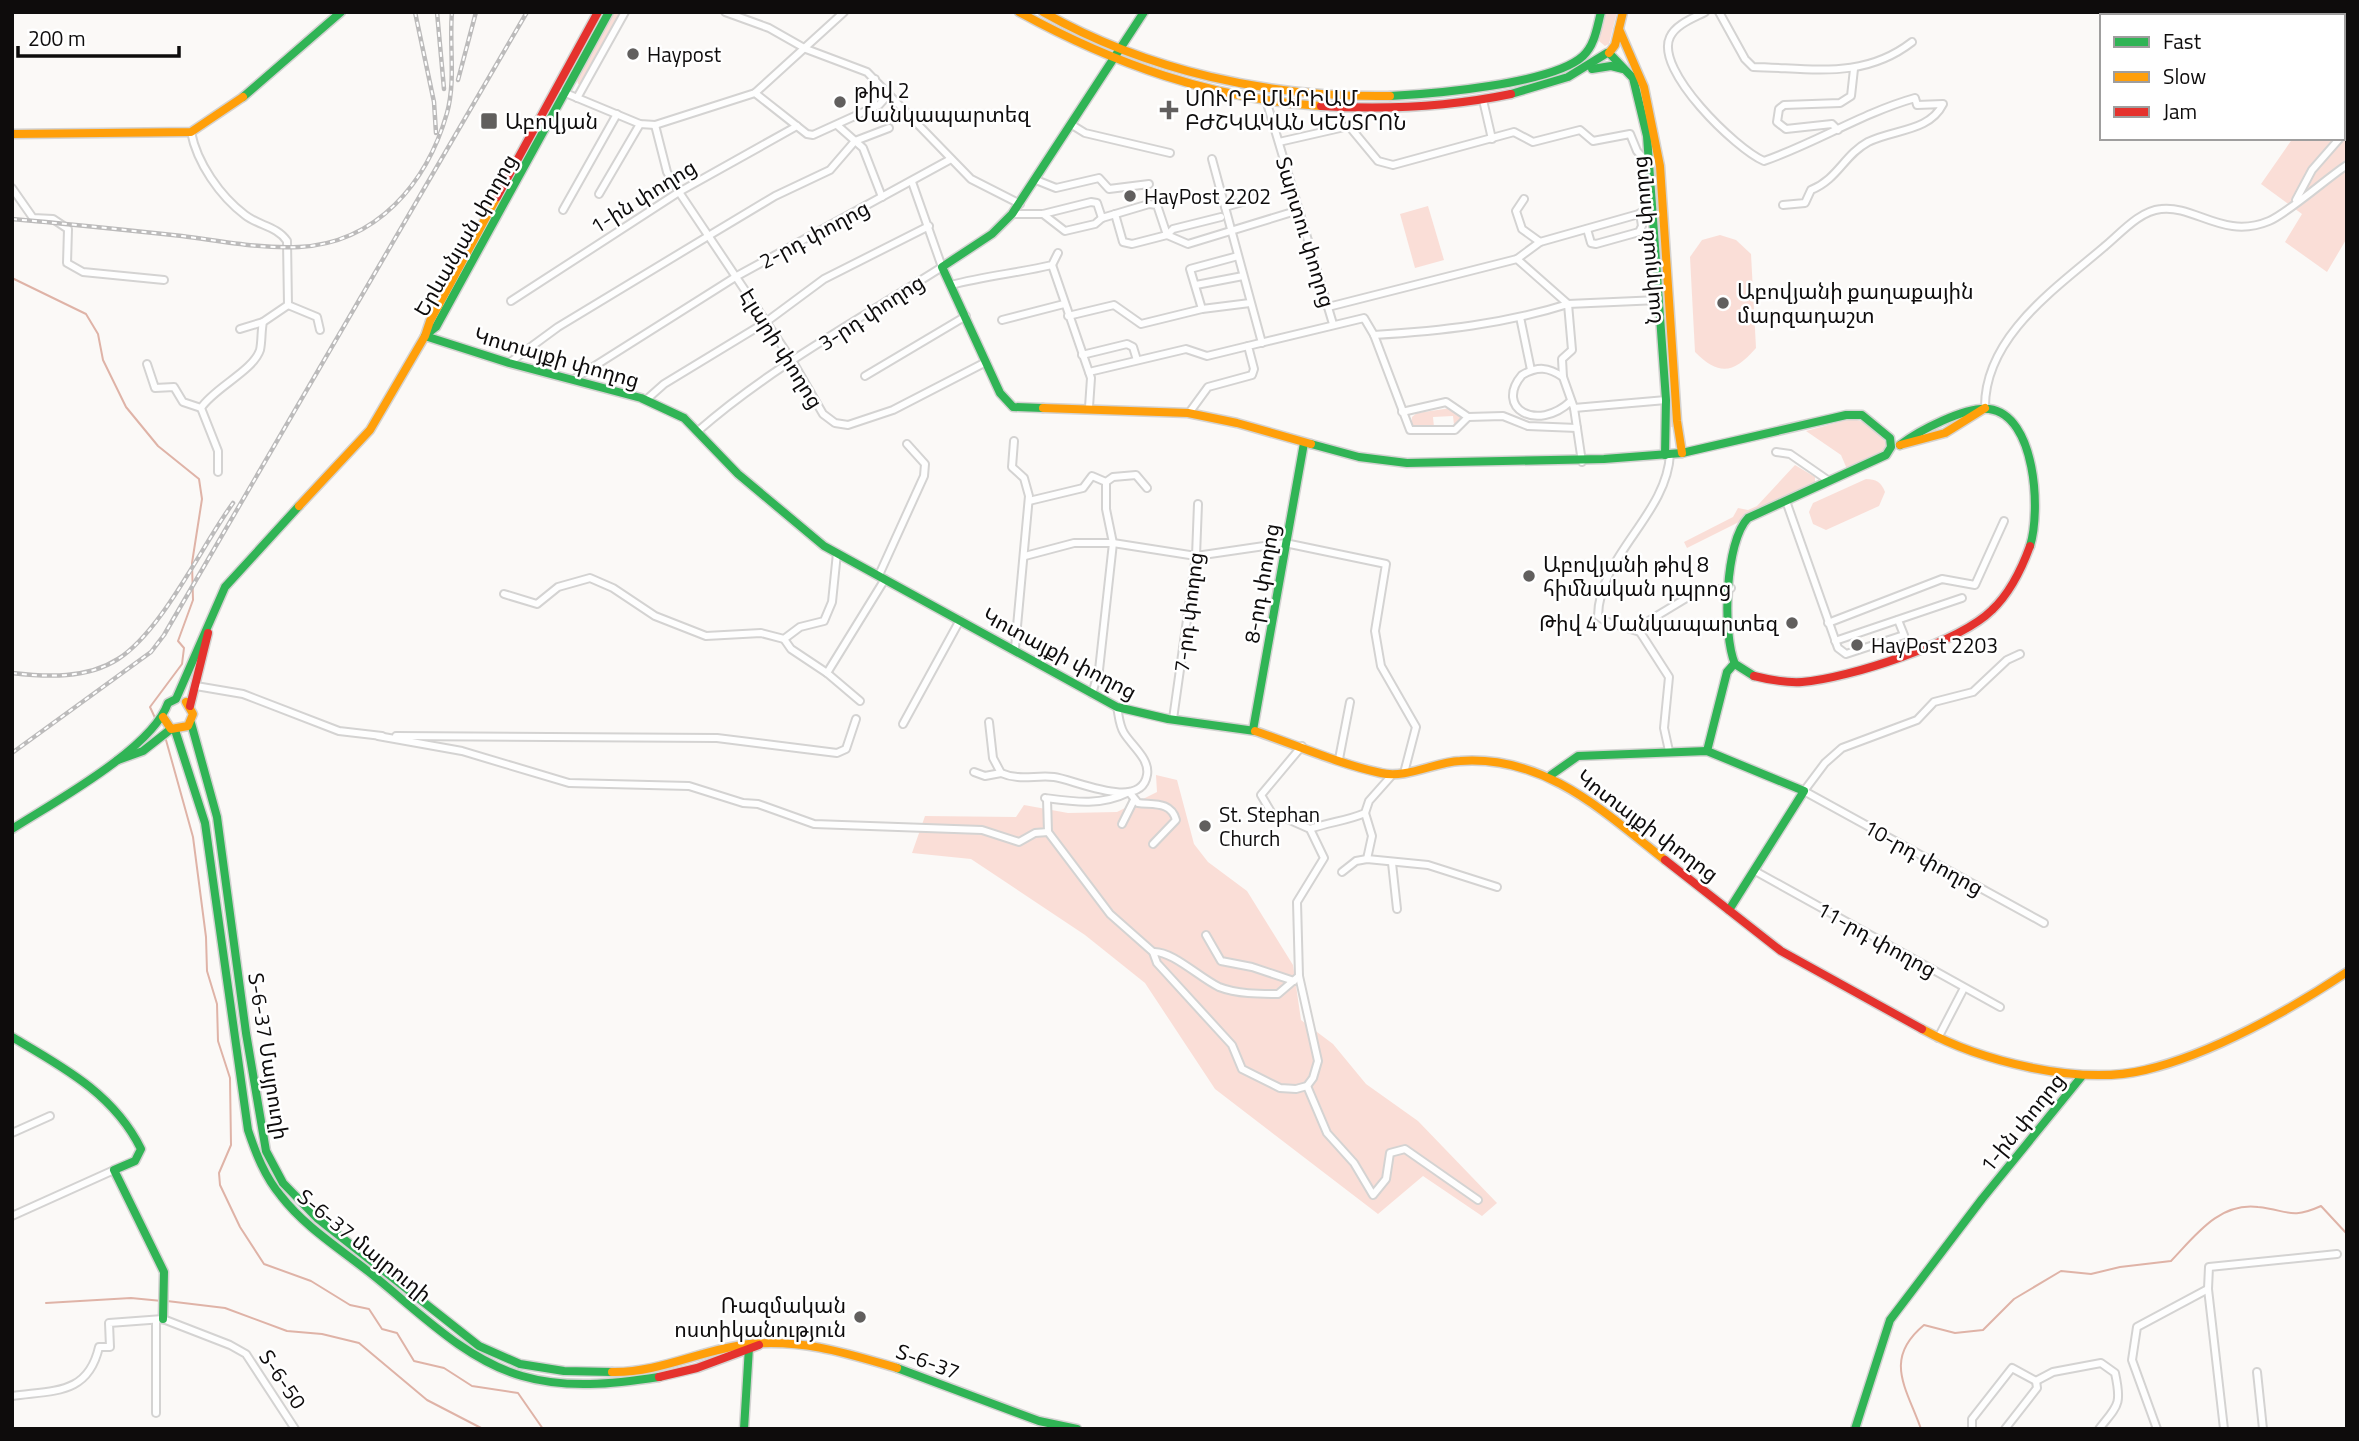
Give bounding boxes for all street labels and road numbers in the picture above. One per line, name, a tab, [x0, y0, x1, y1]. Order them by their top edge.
street label: Երևանյան փողոց	[405, 147, 525, 323]
street label: 1-ին փողոց	[584, 151, 702, 241]
street label: Տարտու փողոց	[1268, 153, 1344, 311]
street label: Նաիրյան փողոց	[1623, 154, 1669, 326]
street label: 2-րդ փողոց	[753, 192, 875, 276]
street label: 3-րդ փողոց	[812, 266, 930, 358]
street label: Էլարի փողոց	[732, 281, 832, 415]
street label: Կոտայքի փողոց	[470, 318, 644, 396]
street label: 8-րդ փողոց	[1235, 521, 1287, 645]
street label: 7-րդ փողոց	[1165, 550, 1211, 674]
street label: Կոտայքի փողոց	[977, 599, 1143, 707]
street label: Կոտայքի փողոց	[1570, 761, 1726, 889]
street label: 10-րդ փողոց	[1858, 811, 1990, 903]
street label: 11-րդ փողոց	[1811, 893, 1943, 985]
street label: Տ-6-37 Մայրուղի	[240, 970, 298, 1142]
street label: 1-ին փողոց	[1972, 1065, 2072, 1179]
street label: Տ-6-37 մայրուղի	[291, 1181, 439, 1309]
street label: Տ-6-37	[892, 1335, 964, 1387]
street label: Տ-6-50	[251, 1343, 315, 1415]

